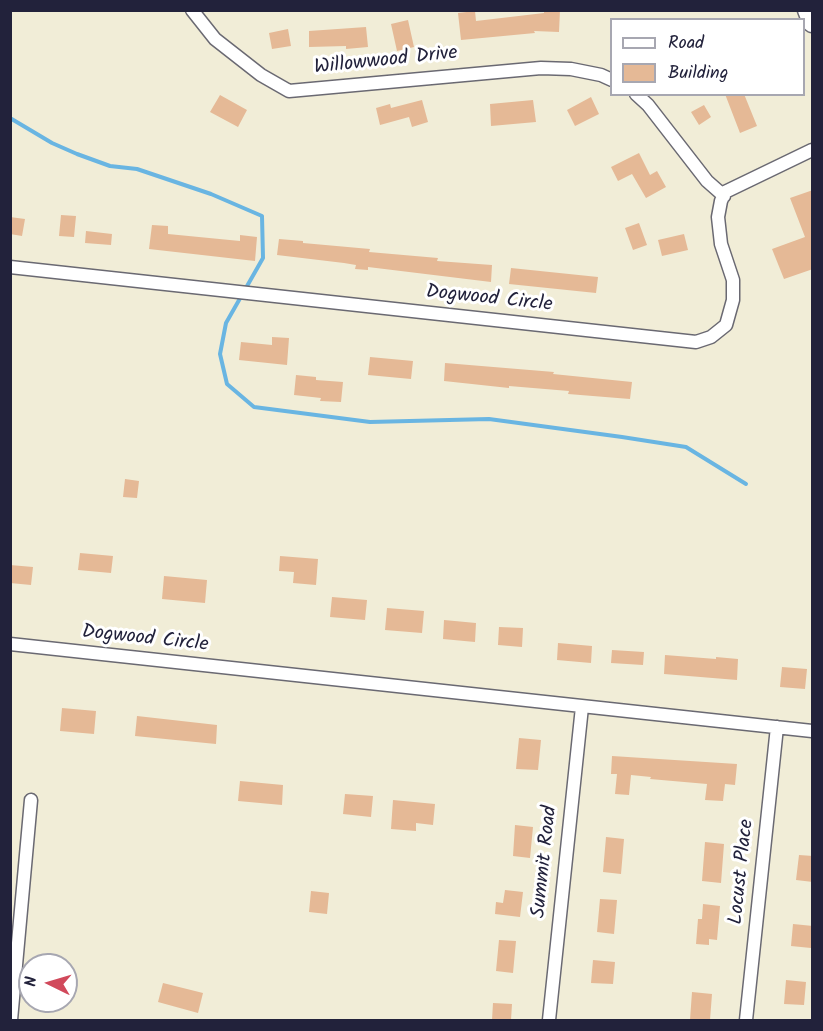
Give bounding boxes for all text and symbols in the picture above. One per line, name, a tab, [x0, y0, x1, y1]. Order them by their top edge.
legend	[610, 18, 805, 96]
text: Road	[668, 29, 704, 58]
street label: Willowwood Drive	[313, 43, 459, 81]
text: Building	[668, 59, 728, 88]
street label: Dogwood Circle	[424, 281, 554, 319]
street label: Dogwood Circle	[80, 621, 210, 659]
street label: Summit Road	[528, 805, 564, 919]
street label: Locust Place	[726, 818, 760, 926]
north arrow	[18, 953, 78, 1013]
text: N	[19, 975, 44, 988]

